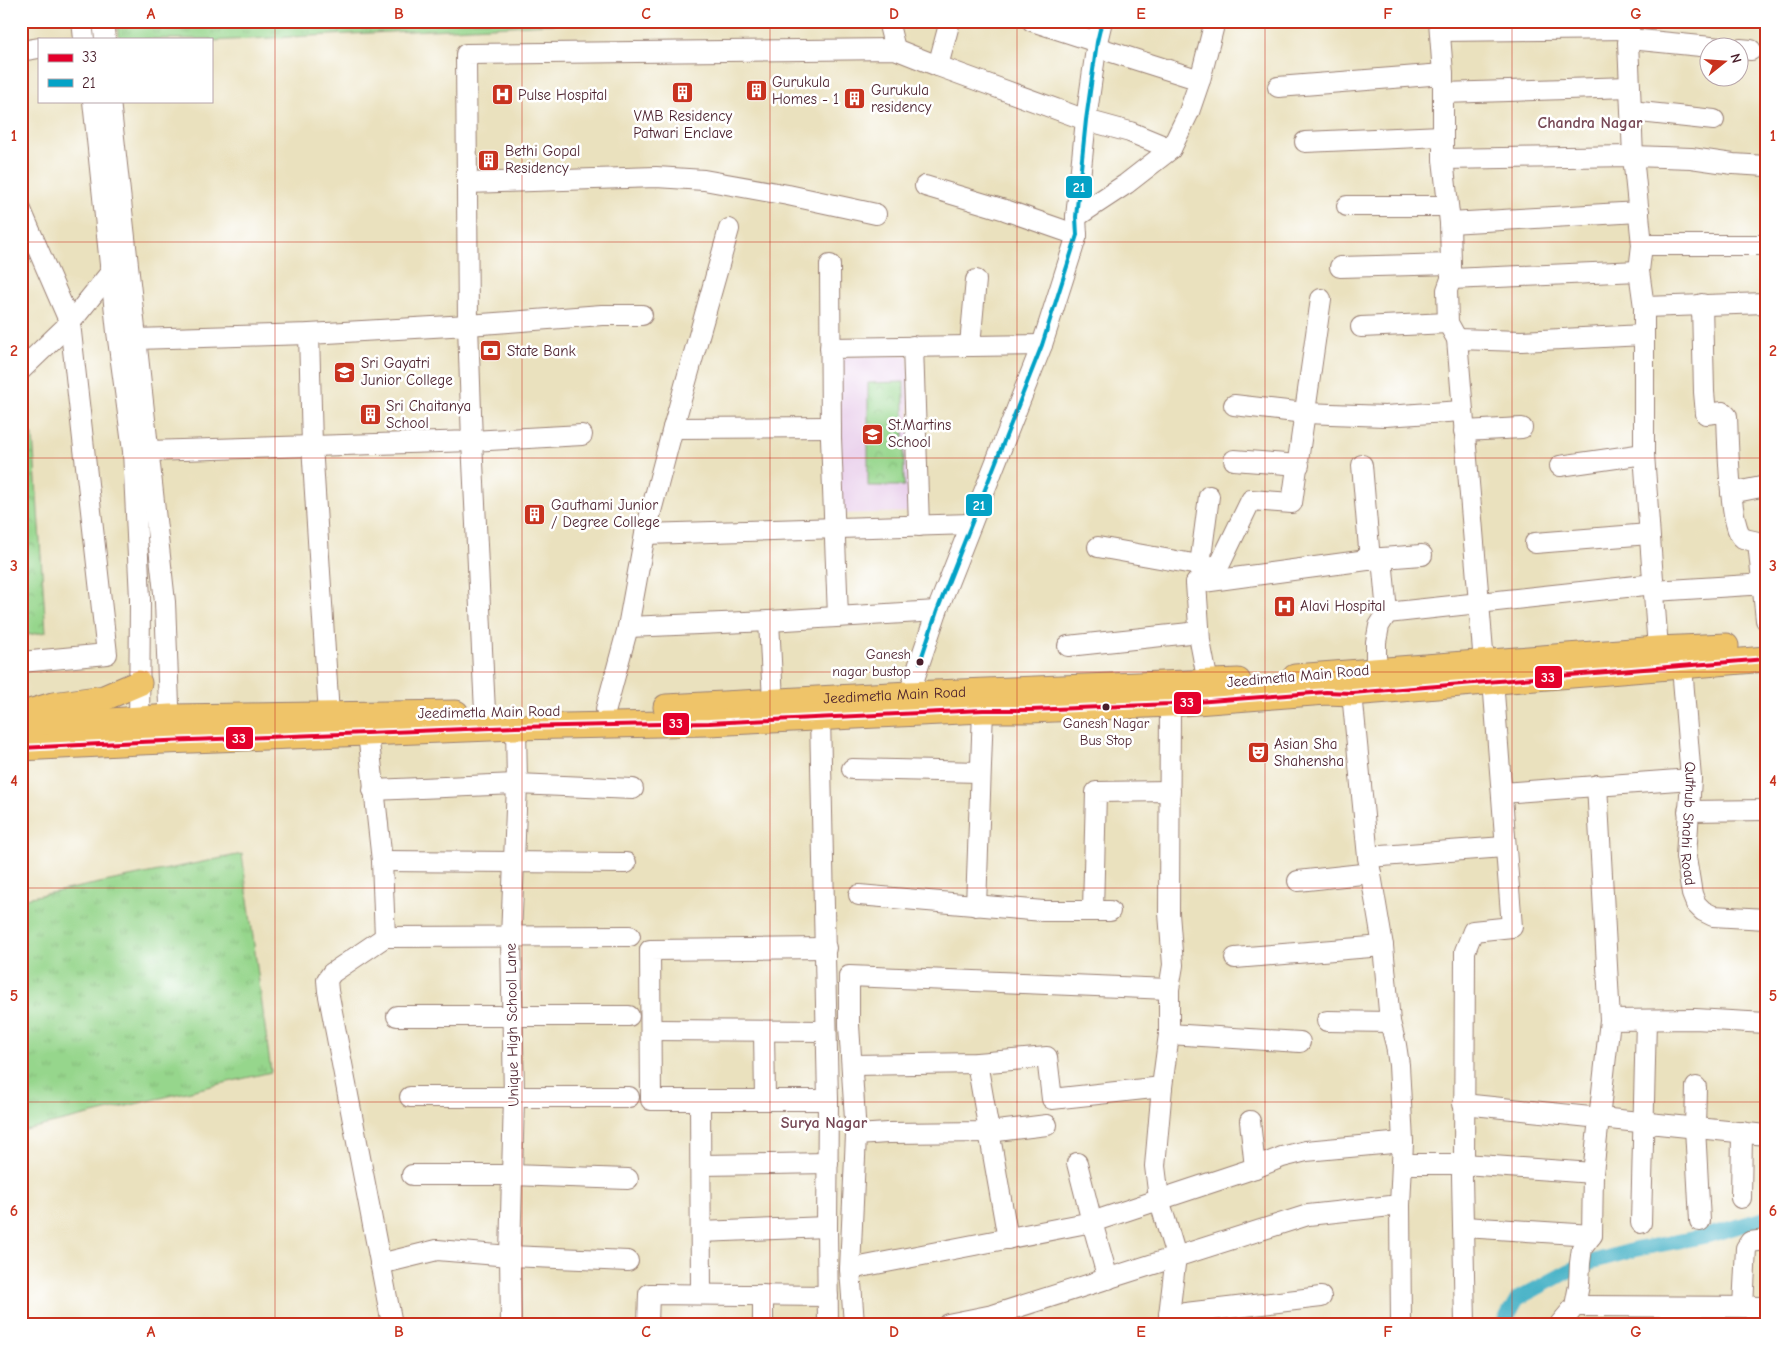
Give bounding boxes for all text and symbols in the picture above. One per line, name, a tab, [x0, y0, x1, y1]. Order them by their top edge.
text: A	[147, 5, 156, 23]
text: B	[394, 5, 404, 23]
text: C	[641, 5, 651, 23]
text: D	[889, 5, 899, 23]
text: E	[1136, 5, 1146, 23]
text: F	[1383, 5, 1393, 23]
text: G	[1630, 5, 1642, 23]
legend	[38, 38, 212, 102]
north arrow	[1700, 38, 1750, 88]
text: 33	[82, 48, 97, 66]
text: N	[1726, 51, 1745, 65]
place label: Gurukula Homes - 1	[772, 73, 839, 108]
text: 21	[82, 74, 96, 92]
building icon: Gurukula Homes - 1	[744, 79, 768, 103]
building icon: VMB Residency Patwari Enclave	[671, 81, 695, 105]
place label: Gurukula residency	[871, 81, 932, 116]
hospital icon: Pulse Hospital	[490, 83, 514, 107]
place label: Pulse Hospital	[518, 86, 607, 104]
building icon: Gurukula residency	[843, 87, 867, 111]
place label: VMB Residency Patwari Enclave	[633, 107, 733, 142]
district label: Chandra Nagar	[1538, 114, 1643, 132]
text: 1	[11, 127, 17, 145]
text: 1	[1770, 127, 1776, 145]
place label: Bethi Gopal Residency	[505, 142, 580, 177]
building icon: Bethi Gopal Residency	[477, 148, 501, 172]
line badge: 21	[1065, 175, 1093, 199]
text: 21	[1073, 179, 1085, 196]
bank icon: State Bank	[479, 339, 503, 363]
text: 2	[10, 342, 18, 360]
place label: State Bank	[507, 342, 577, 360]
text: 2	[1769, 342, 1777, 360]
place label: Sri Gayatri Junior College	[361, 354, 453, 389]
school or university icon: Sri Gayatri Junior College	[333, 360, 357, 384]
place label: Sri Chaitanya School	[386, 397, 471, 432]
building icon: Sri Chaitanya School	[358, 403, 382, 427]
place label: St.Martins School	[888, 416, 951, 451]
school or university icon: St.Martins School	[860, 422, 884, 446]
line badge: 21	[965, 493, 993, 517]
place label: Gauthami Junior / Degree College	[551, 496, 660, 531]
text: 21	[973, 497, 985, 514]
building icon: Gauthami Junior / Degree College	[523, 502, 547, 526]
text: 3	[10, 557, 18, 575]
text: 3	[1769, 557, 1777, 575]
hospital icon: Alavi Hospital	[1272, 594, 1296, 618]
place label: Alavi Hospital	[1300, 597, 1386, 615]
place label: Ganesh nagar bustop	[832, 646, 911, 680]
marker: Ganesh nagar bustop	[915, 657, 925, 667]
street label: Jeedimetla Main Road	[1226, 661, 1370, 691]
line badge: 33	[1534, 665, 1563, 689]
text: 33	[1541, 669, 1555, 686]
street label: Jeedimetla Main Road	[823, 683, 966, 708]
line badge: 33	[1173, 691, 1202, 715]
text: 33	[1180, 694, 1194, 711]
street label: Jeedimetla Main Road	[417, 702, 561, 722]
marker: Ganesh Nagar Bus Stop	[1101, 702, 1111, 712]
line badge: 33	[662, 712, 690, 736]
text: 33	[669, 715, 683, 732]
place label: Ganesh Nagar Bus Stop	[1063, 715, 1150, 749]
line badge: 33	[225, 726, 254, 750]
text: 33	[232, 730, 246, 747]
place label: Asian Sha Shahensha	[1274, 735, 1344, 770]
theatre icon: Asian Sha Shahensha	[1246, 741, 1270, 765]
street label: Quthub Shahi Road	[1677, 761, 1700, 887]
text: 4	[10, 772, 18, 790]
text: 4	[1769, 772, 1777, 790]
street label: Unique High School Lane	[502, 942, 522, 1107]
text: 5	[10, 987, 18, 1005]
text: 5	[1769, 987, 1777, 1005]
district label: Surya Nagar	[781, 1114, 868, 1132]
text: 6	[10, 1202, 18, 1220]
text: 6	[1769, 1202, 1777, 1220]
text: A	[147, 1323, 156, 1341]
text: B	[394, 1323, 404, 1341]
text: C	[641, 1323, 651, 1341]
text: D	[889, 1323, 899, 1341]
text: E	[1136, 1323, 1146, 1341]
text: F	[1383, 1323, 1393, 1341]
text: G	[1630, 1323, 1642, 1341]

